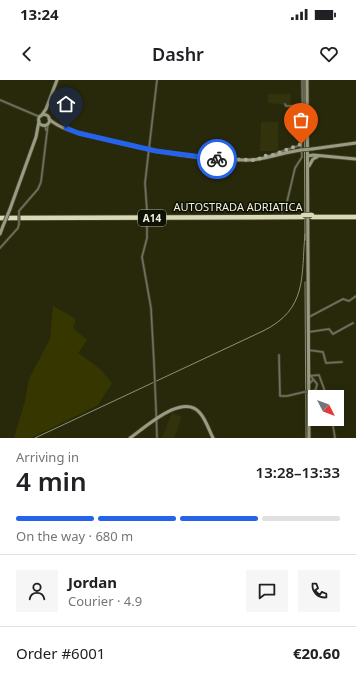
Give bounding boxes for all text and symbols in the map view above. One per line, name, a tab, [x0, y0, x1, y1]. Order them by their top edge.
text: 13:24	[20, 4, 59, 24]
text: Dashr	[152, 42, 204, 66]
icon: back	[16, 43, 38, 65]
icon: heart	[318, 43, 340, 65]
pin	[49, 87, 83, 128]
icon: home	[55, 93, 77, 115]
pin	[284, 103, 318, 144]
icon: bag	[290, 109, 312, 131]
courier	[197, 139, 237, 179]
icon: bike	[206, 148, 228, 170]
street label: AUTOSTRADA ADRIATICA	[174, 199, 303, 214]
road number: A14	[138, 210, 166, 226]
north arrow	[308, 390, 344, 426]
map controls	[308, 390, 344, 426]
text: Arriving in	[16, 448, 79, 466]
text: 13:28–13:33	[256, 462, 340, 482]
text: 4 min	[16, 463, 87, 499]
text: On the way · 680 m	[16, 527, 133, 545]
button: person	[16, 570, 58, 612]
button: chat	[246, 570, 288, 612]
button: phone	[298, 570, 340, 612]
text: Jordan	[68, 572, 117, 592]
text: Courier · 4.9	[68, 592, 142, 610]
text: Order #6001	[16, 643, 105, 663]
text: €20.60	[293, 643, 340, 663]

